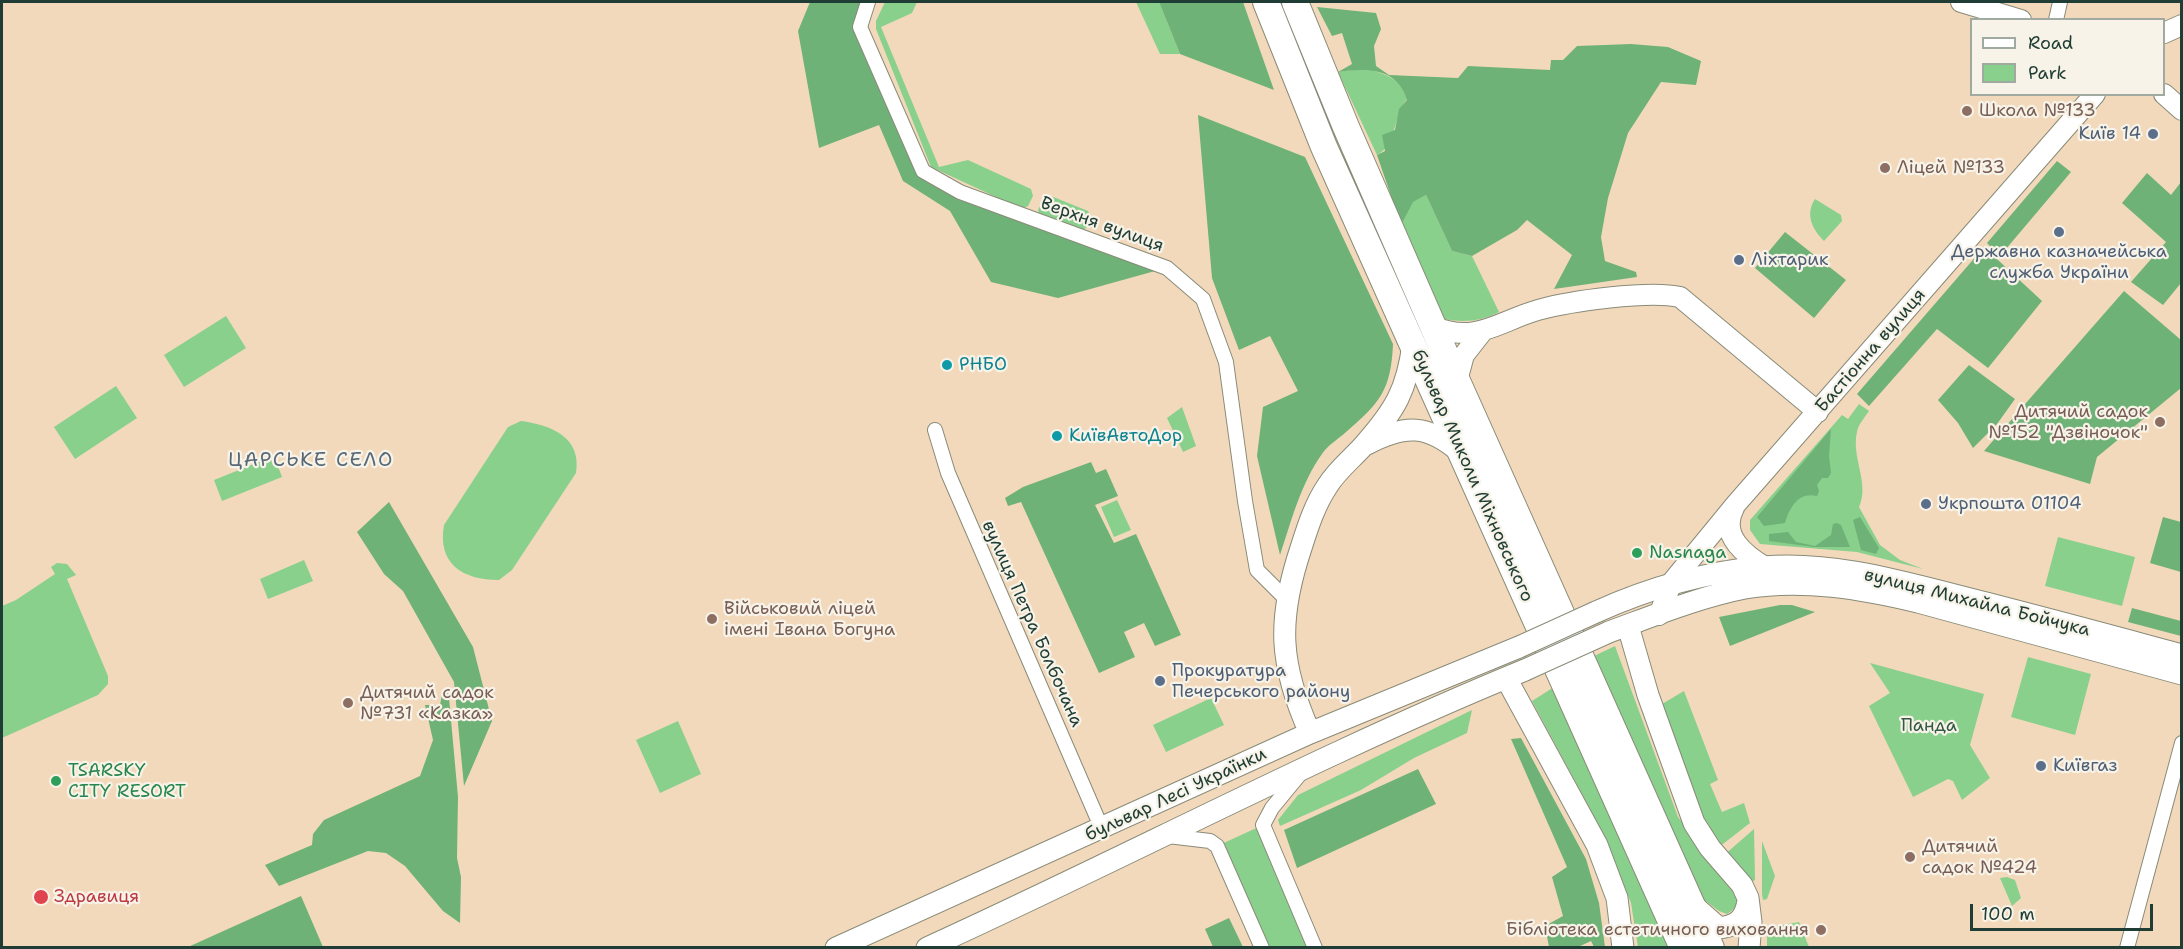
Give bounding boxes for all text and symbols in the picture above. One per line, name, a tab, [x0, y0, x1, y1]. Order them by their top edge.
legend	[1970, 18, 2165, 96]
text: Road	[2028, 31, 2073, 55]
text: Park	[2028, 61, 2067, 85]
place label: Школа №133	[1979, 100, 2096, 122]
marker: Школа №133	[1960, 104, 1974, 118]
place label: Київ 14	[2078, 123, 2141, 145]
marker: Київ 14	[2146, 127, 2160, 141]
place label: Ліцей №133	[1897, 157, 2005, 179]
marker: Ліцей №133	[1878, 161, 1892, 175]
street label: Верхня вулиця	[1038, 193, 1166, 257]
marker: Державна казначейська служба України	[2052, 225, 2066, 239]
place label: Державна казначейська служба України	[1951, 241, 2167, 284]
place label: Ліхтарик	[1751, 249, 1829, 271]
marker: Ліхтарик	[1732, 253, 1746, 267]
street label: Бастіонна вулиця	[1811, 285, 1931, 417]
street label: бульвар Миколи Міхновського	[1406, 347, 1538, 605]
place label: РНБО	[959, 354, 1007, 376]
marker: РНБО	[940, 358, 954, 372]
place label: Дитячий садок №152 "Дзвіночок"	[1988, 401, 2148, 444]
marker: Дитячий садок №152 "Дзвіночок"	[2153, 415, 2167, 429]
place label: КиївАвтоДор	[1069, 425, 1182, 447]
marker: КиївАвтоДор	[1050, 429, 1064, 443]
district label: ЦАРСЬКЕ СЕЛО	[228, 449, 394, 473]
place label: Укрпошта 01104	[1938, 493, 2081, 515]
marker: Укрпошта 01104	[1919, 497, 1933, 511]
street label: вулиця Петра Болбочана	[977, 518, 1087, 730]
place label: Nasnaga	[1649, 542, 1726, 564]
marker: Nasnaga	[1630, 546, 1644, 560]
street label: вулиця Михайла Бойчука	[1862, 564, 2092, 642]
place label: Військовий ліцей імені Івана Богуна	[724, 598, 895, 640]
marker: Військовий ліцей імені Івана Богуна	[705, 612, 719, 626]
place label: Прокуратура Печерського району	[1172, 660, 1350, 702]
marker: Прокуратура Печерського району	[1153, 674, 1167, 688]
place label: Дитячий садок №731 «Казка»	[360, 682, 494, 724]
marker: Дитячий садок №731 «Казка»	[341, 696, 355, 710]
park label: Панда	[1901, 715, 1957, 737]
street label: бульвар Лесі Українки	[1082, 743, 1270, 847]
place label: Київгаз	[2053, 755, 2117, 777]
marker: Київгаз	[2034, 759, 2048, 773]
place label: TSARSKY CITY RESORT	[68, 760, 186, 802]
marker: TSARSKY CITY RESORT	[49, 774, 63, 788]
place label: Дитячий садок №424	[1922, 836, 2037, 878]
marker: Дитячий садок №424	[1903, 850, 1917, 864]
place label: Здравиця	[54, 886, 139, 908]
marker: Здравиця	[32, 888, 50, 906]
scale bar	[1973, 892, 2156, 930]
text: 100 m	[1981, 902, 2035, 926]
place label: Бібліотека естетичного виховання	[1506, 919, 1809, 941]
marker: Бібліотека естетичного виховання	[1814, 923, 1828, 937]

